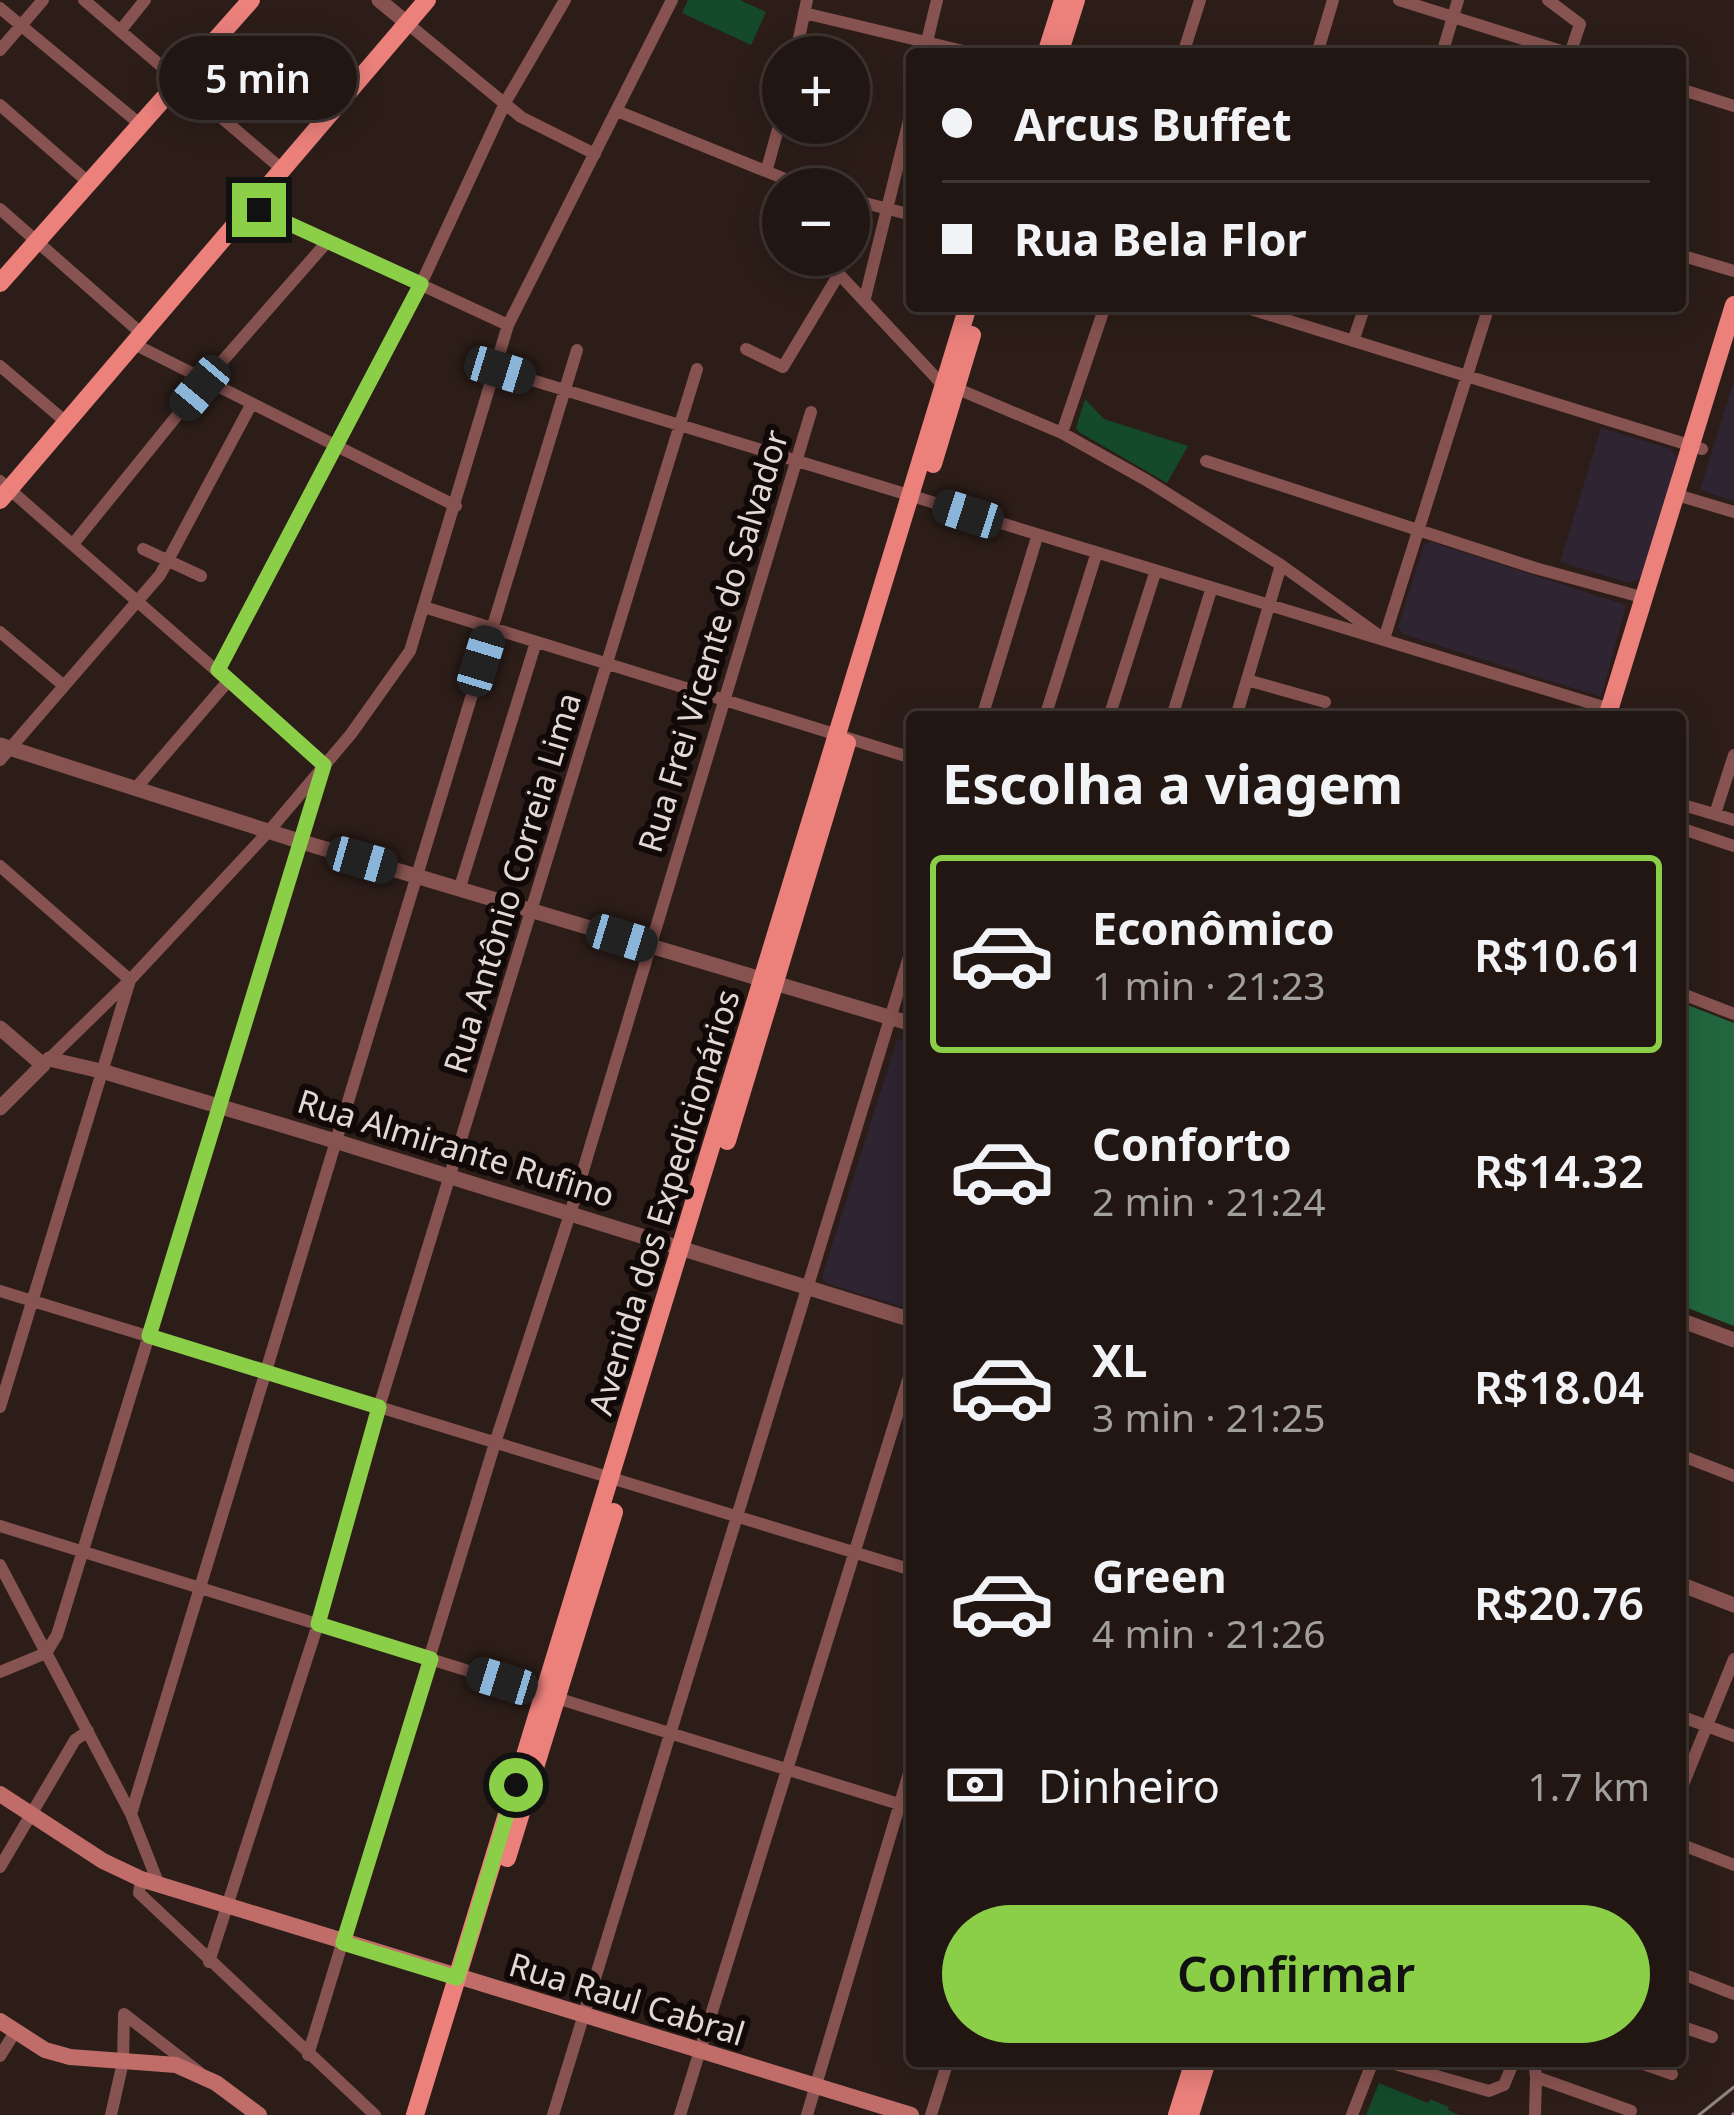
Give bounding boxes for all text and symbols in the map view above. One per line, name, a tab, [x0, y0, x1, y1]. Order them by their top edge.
callout: 5 min	[160, 36, 358, 120]
map controls	[762, 36, 870, 276]
button: +	[762, 36, 870, 144]
text: 5 min	[205, 51, 311, 104]
text: Arcus Buffet	[1014, 93, 1291, 154]
button: −	[762, 168, 870, 276]
route end	[232, 183, 286, 237]
text: Rua Bela Flor	[1014, 208, 1307, 269]
car	[460, 342, 540, 398]
car	[163, 349, 237, 427]
street label: Rua Frei Vicente do Salvador	[627, 424, 798, 857]
car	[928, 486, 1008, 542]
car	[453, 621, 509, 701]
street label: Rua Antônio Correia Lima	[432, 687, 591, 1079]
text: Escolha a viagem	[942, 746, 1403, 820]
car	[322, 833, 402, 887]
text: Econômico	[1092, 897, 1335, 958]
icon: car	[948, 900, 1056, 1008]
car	[582, 910, 662, 966]
text: R$10.61	[1474, 924, 1644, 985]
text: 1 min · 21:23	[1092, 958, 1326, 1011]
street label: Avenida dos Expedicionários	[577, 984, 750, 1420]
street label: Rua Almirante Rufino	[292, 1078, 620, 1217]
text: Conforto	[1092, 1113, 1292, 1174]
icon: car	[948, 1116, 1056, 1224]
text: R$14.32	[1474, 1140, 1644, 1201]
text: 2 min · 21:24	[1092, 1174, 1326, 1227]
text: XL	[1092, 1329, 1147, 1390]
icon: car	[948, 1332, 1056, 1440]
text: R$18.04	[1474, 1356, 1644, 1417]
text: 3 min · 21:25	[1092, 1390, 1326, 1443]
text: Green	[1092, 1545, 1227, 1606]
icon: car	[948, 1548, 1056, 1656]
text: R$20.76	[1474, 1572, 1644, 1633]
text: 4 min · 21:26	[1092, 1606, 1326, 1659]
car	[462, 1653, 542, 1709]
icon: cash	[942, 1752, 1008, 1818]
text: Dinheiro	[1038, 1755, 1220, 1816]
route start	[489, 1758, 543, 1812]
text: 1.7 km	[1528, 1759, 1650, 1812]
button: Confirmar	[942, 1905, 1650, 2043]
street label: Rua Raul Cabral	[504, 1941, 750, 2056]

